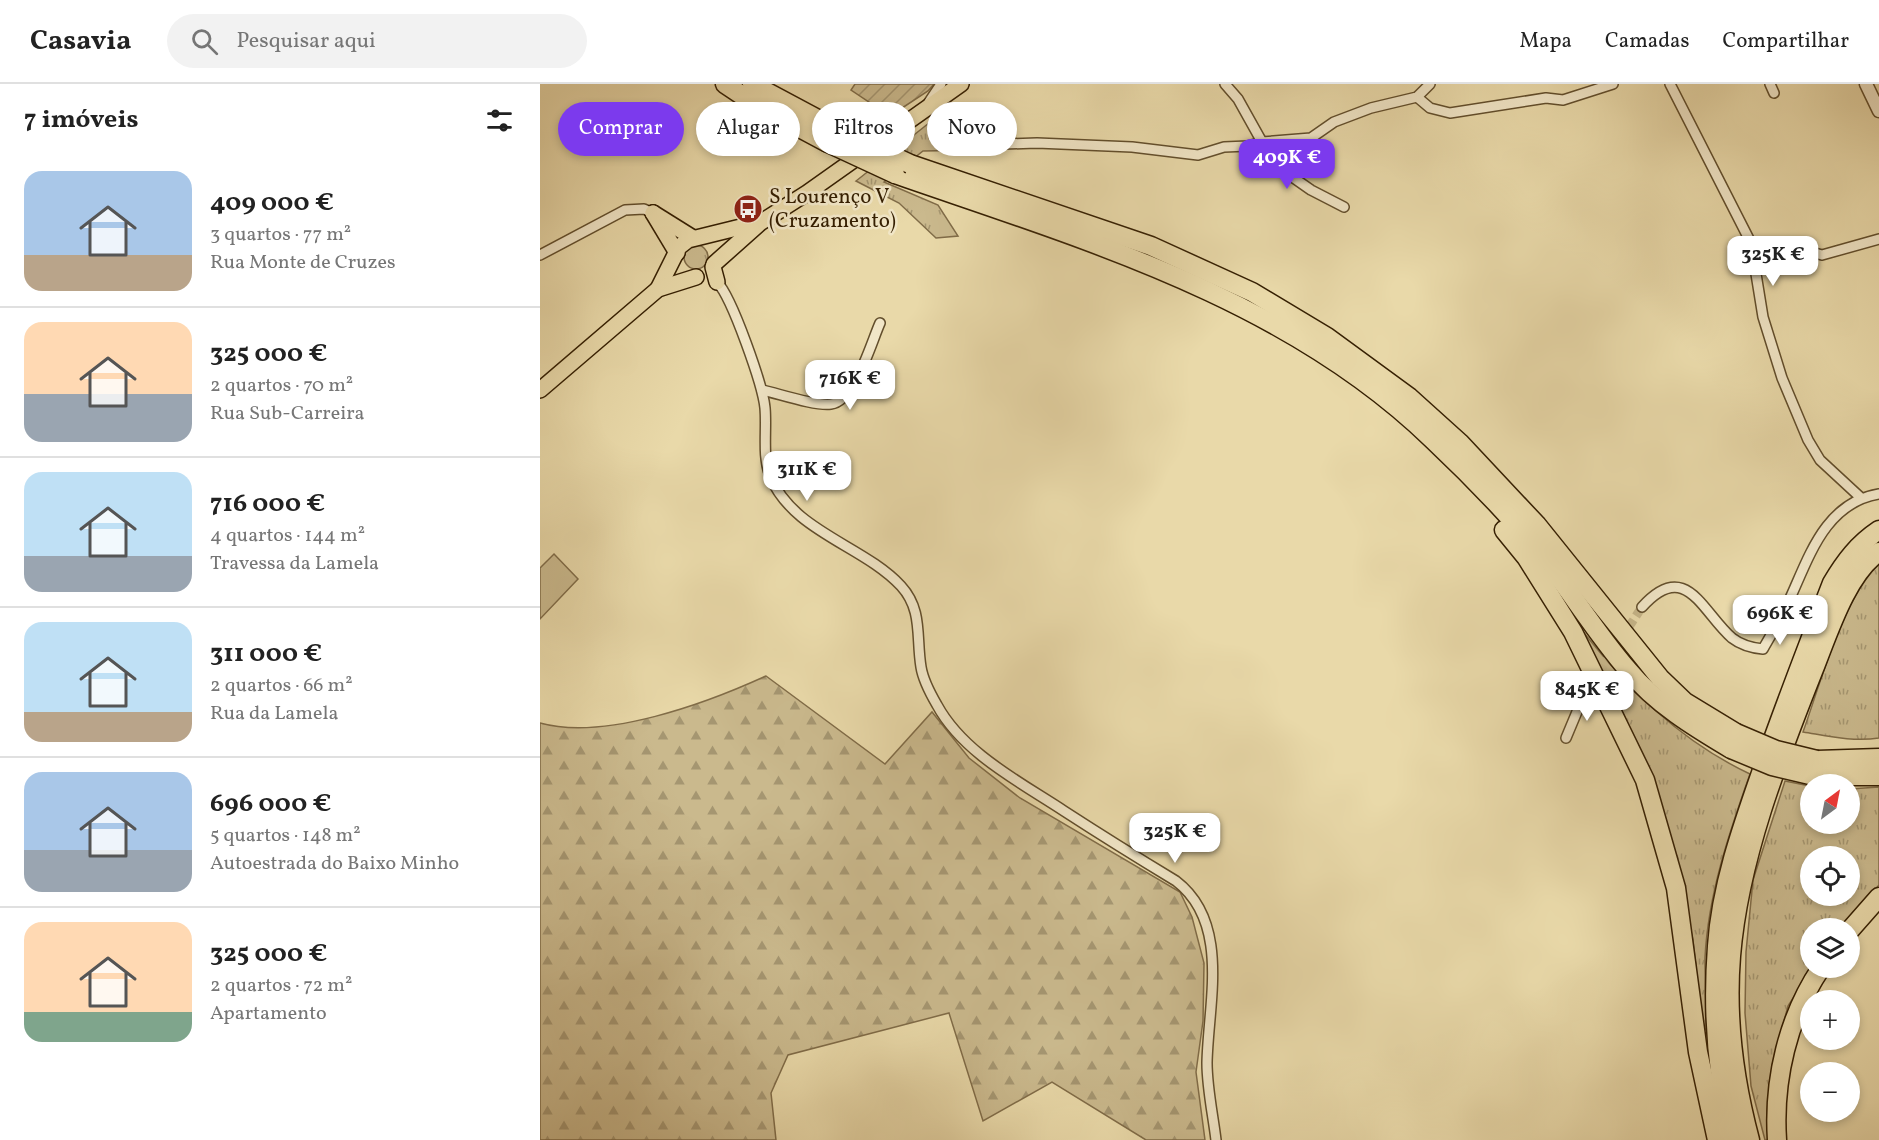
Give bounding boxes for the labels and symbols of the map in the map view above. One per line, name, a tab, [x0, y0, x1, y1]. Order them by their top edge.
pin: 409K €	[1238, 139, 1336, 190]
place label: S Lourenço V (Cruzamento)	[769, 183, 896, 236]
bus stop icon: S Lourenço V (Cruzamento)	[732, 193, 764, 225]
pin: 325K €	[1724, 236, 1822, 287]
pin: 716K €	[801, 360, 899, 411]
pin: 311K €	[758, 451, 856, 502]
pin: 696K €	[1731, 595, 1829, 646]
pin: 845K €	[1538, 671, 1636, 722]
north arrow	[1800, 774, 1860, 834]
pin: 325K €	[1126, 813, 1224, 864]

